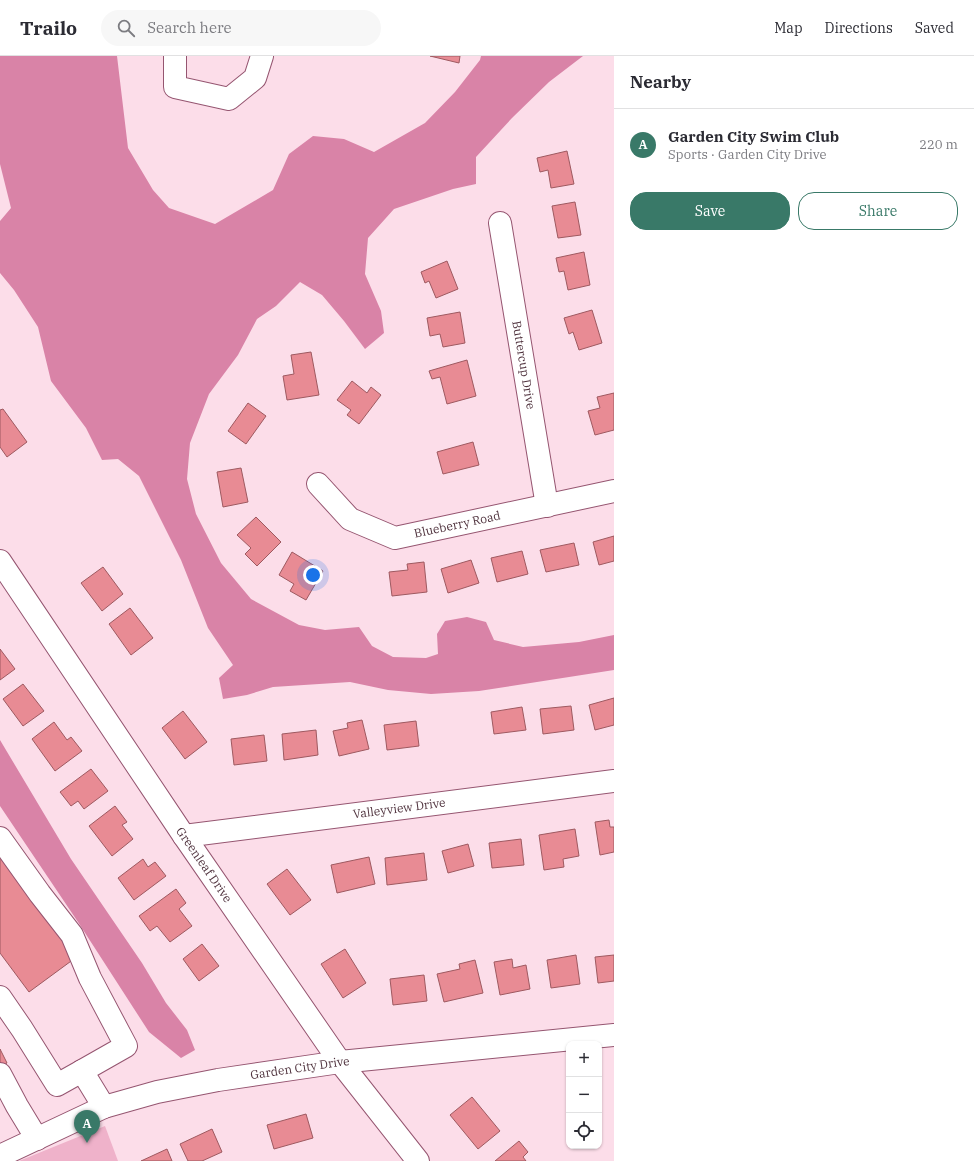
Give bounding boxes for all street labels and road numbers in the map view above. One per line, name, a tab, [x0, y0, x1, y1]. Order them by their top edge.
street label: Buttercup Drive	[509, 320, 539, 410]
street label: Blueberry Road	[413, 508, 502, 541]
street label: Valleyview Drive	[352, 795, 446, 821]
street label: Greenleaf Drive	[173, 824, 236, 905]
street label: Garden City Drive	[249, 1053, 350, 1082]

